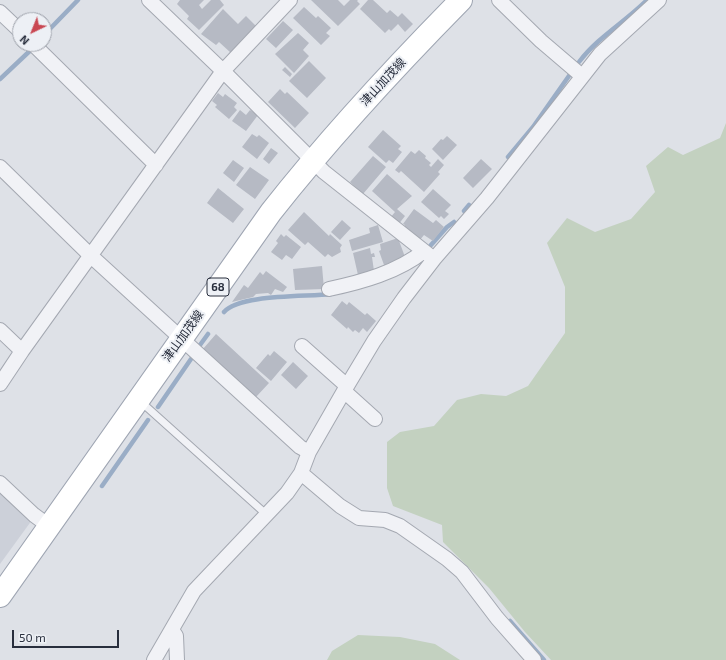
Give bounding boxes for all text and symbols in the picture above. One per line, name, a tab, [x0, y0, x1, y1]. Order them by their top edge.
north arrow	[12, 12, 52, 52]
text: N	[17, 33, 32, 48]
street label: 津山加茂線	[357, 55, 409, 109]
road number: 68	[207, 278, 229, 296]
street label: 津山加茂線	[160, 307, 206, 365]
scale bar	[14, 622, 121, 648]
text: 50 m	[19, 630, 46, 644]

